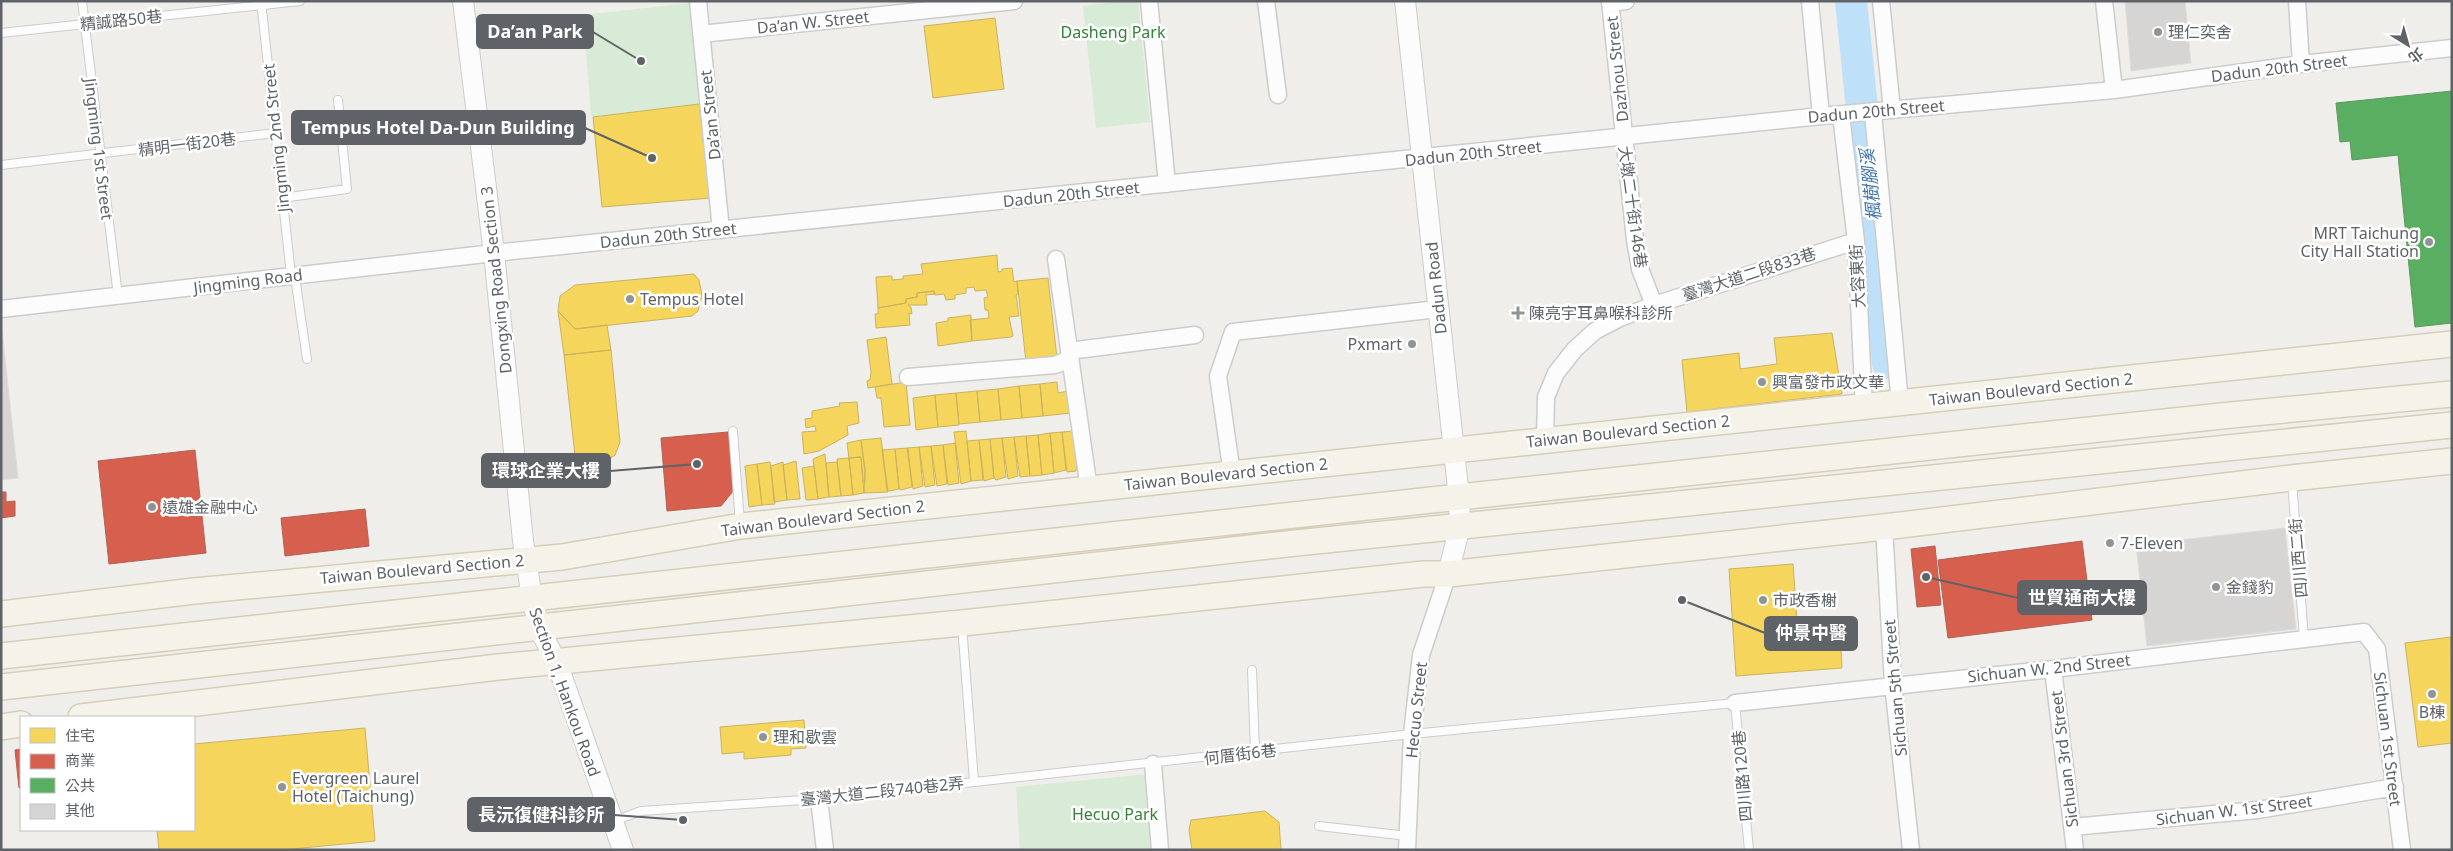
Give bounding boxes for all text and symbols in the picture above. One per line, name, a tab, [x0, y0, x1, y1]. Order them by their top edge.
street label: 精誠路50巷	[79, 5, 163, 35]
street label: Da’an W. Street	[756, 5, 870, 39]
callout: Da’an Park	[477, 15, 593, 48]
street label: Dazhou Street	[1600, 15, 1634, 123]
text: Da’an Park	[487, 19, 583, 43]
north arrow	[2383, 20, 2433, 70]
park label: Dasheng Park	[1061, 21, 1166, 43]
place label: 理仁奕舍	[2168, 21, 2232, 43]
marker: 理仁奕舍	[2152, 26, 2164, 38]
text: 北	[2405, 44, 2427, 68]
street label: Dadun 20th Street	[2210, 49, 2349, 87]
street label: Jingming 2nd Street	[257, 63, 295, 215]
street label: Da’an Street	[694, 69, 726, 161]
street label: Jingming 1st Street	[79, 75, 119, 221]
street label: Dadun 20th Street	[1807, 94, 1946, 128]
callout: Tempus Hotel Da-Dun Building	[292, 111, 585, 144]
text: Tempus Hotel Da-Dun Building	[301, 115, 575, 139]
street label: 精明一街20巷	[137, 127, 237, 161]
street label: Dadun 20th Street	[1404, 135, 1543, 171]
street label: 大墩二十街146巷	[1614, 144, 1652, 270]
water label: 楓樹腳溪	[1854, 145, 1886, 222]
street label: Dadun 20th Street	[1002, 176, 1141, 212]
street label: Dongxing Road Section 3	[475, 185, 517, 375]
street label: Dadun 20th Street	[599, 217, 738, 253]
place label: MRT Taichung City Hall Station	[2300, 222, 2419, 262]
marker: MRT Taichung City Hall Station	[2423, 236, 2435, 248]
street label: Dadun Road	[1420, 241, 1452, 335]
street label: 臺灣大道二段833巷	[1679, 242, 1819, 306]
street label: 大容東街	[1844, 243, 1870, 309]
street label: Jingming Road	[190, 263, 304, 299]
place label: Tempus Hotel	[640, 288, 744, 310]
marker: Tempus Hotel	[624, 293, 636, 305]
place label: 陳亮宇耳鼻喉科診所	[1529, 302, 1673, 324]
marker: 陳亮宇耳鼻喉科診所	[1511, 306, 1525, 320]
place label: Pxmart	[1348, 333, 1402, 355]
marker: Pxmart	[1406, 338, 1418, 350]
street label: Taiwan Boulevard Section 2	[1928, 367, 2134, 411]
place label: 興富發市政文華	[1772, 371, 1884, 393]
marker: 興富發市政文華	[1756, 376, 1768, 388]
street label: Taiwan Boulevard Section 2	[1525, 409, 1731, 453]
street label: Taiwan Boulevard Section 2	[1123, 452, 1329, 496]
callout: 環球企業大樓	[482, 454, 610, 487]
text: 環球企業大樓	[492, 458, 600, 482]
street label: Taiwan Boulevard Section 2	[720, 495, 926, 541]
place label: 遠雄金融中心	[162, 496, 258, 518]
marker: 遠雄金融中心	[146, 501, 158, 513]
street label: 四川西二街	[2284, 517, 2312, 599]
place label: 7-Eleven	[2120, 532, 2183, 554]
marker: 7-Eleven	[2104, 537, 2116, 549]
street label: Taiwan Boulevard Section 2	[319, 549, 525, 589]
place label: 金錢豹	[2226, 576, 2274, 598]
callout: 世貿通商大樓	[2018, 581, 2146, 614]
marker: 金錢豹	[2210, 581, 2222, 593]
text: 世貿通商大樓	[2028, 585, 2136, 609]
place label: 市政香榭	[1773, 589, 1837, 611]
marker: 市政香榭	[1757, 594, 1769, 606]
street label: Section 1, Hankou Road	[524, 605, 606, 779]
callout: 仲景中醫	[1765, 617, 1857, 650]
street label: Sichuan 5th Street	[1878, 619, 1912, 757]
text: 仲景中醫	[1775, 620, 1847, 644]
street label: Sichuan W. 2nd Street	[1966, 648, 2132, 687]
street label: Hecuo Street	[1400, 660, 1432, 759]
street label: Sichuan 1st Street	[2369, 671, 2407, 807]
marker: B棟	[2426, 688, 2438, 700]
street label: Sichuan 3rd Street	[2045, 689, 2083, 829]
place label: B棟	[2419, 701, 2445, 723]
legend	[20, 716, 195, 831]
text: 住宅	[65, 725, 95, 745]
place label: 理和歇雲	[773, 726, 837, 748]
street label: 四川路120巷	[1727, 729, 1757, 823]
marker: 理和歇雲	[757, 731, 769, 743]
street label: 何厝街6巷	[1202, 739, 1278, 769]
text: 商業	[65, 750, 95, 770]
place label: Evergreen Laurel Hotel (Taichung)	[292, 767, 419, 807]
street label: 臺灣大道二段740巷2弄	[799, 771, 965, 811]
text: 公共	[65, 775, 95, 795]
marker: Evergreen Laurel Hotel (Taichung)	[276, 781, 288, 793]
street label: Sichuan W. 1st Street	[2155, 789, 2314, 831]
callout: 長沅復健科診所	[468, 798, 614, 831]
text: 其他	[65, 800, 95, 820]
text: 長沅復健科診所	[478, 802, 604, 826]
park label: Hecuo Park	[1072, 803, 1158, 825]

